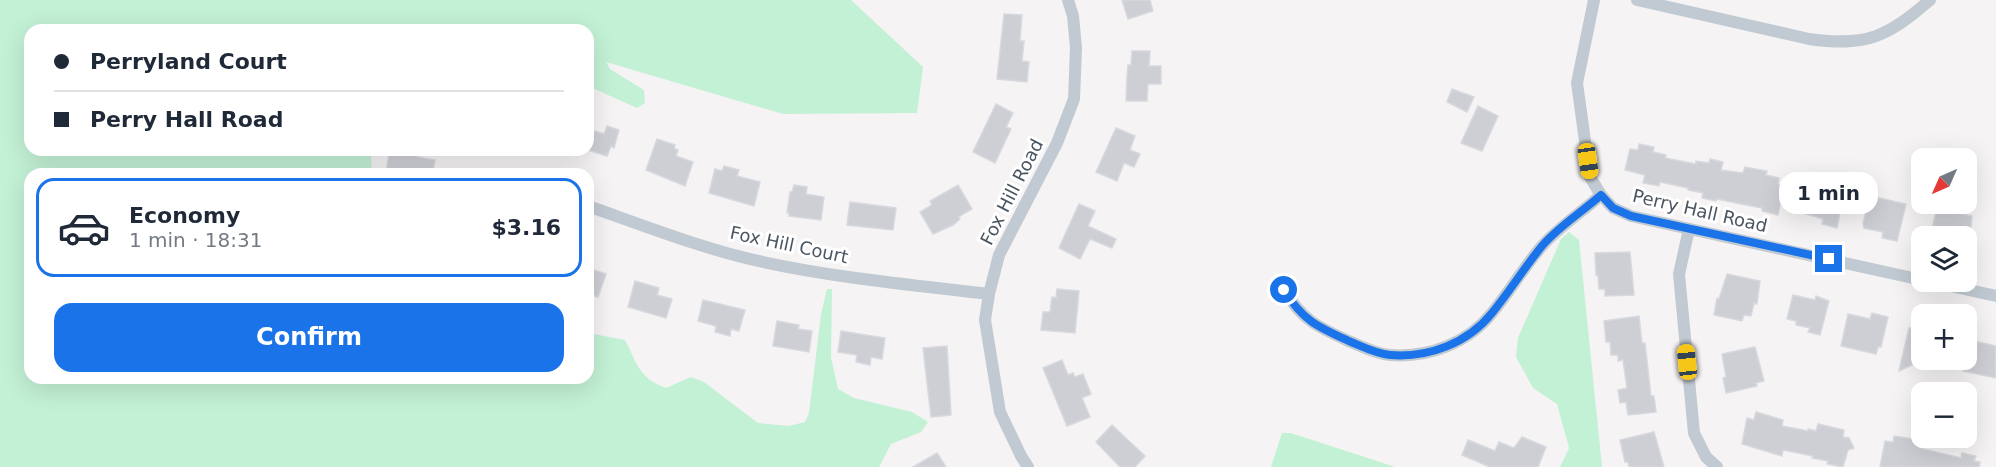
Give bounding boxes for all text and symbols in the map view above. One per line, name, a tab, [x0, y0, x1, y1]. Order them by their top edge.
text: Perryland Court	[90, 49, 287, 74]
text: Perry Hall Road	[90, 107, 283, 132]
street label: Fox Hill Road	[976, 135, 1047, 248]
car	[1577, 142, 1599, 180]
north arrow	[1911, 148, 1977, 214]
map controls	[1911, 148, 1977, 448]
callout: 1 min	[1780, 172, 1878, 214]
text: 1 min	[1797, 181, 1860, 205]
street label: Perry Hall Road	[1631, 185, 1770, 236]
icon: car	[57, 201, 111, 255]
text: Economy	[129, 203, 240, 228]
text: $3.16	[491, 215, 561, 240]
street label: Fox Hill Court	[728, 222, 850, 267]
button: layers	[1911, 226, 1977, 292]
text: 1 min · 18:31	[129, 228, 263, 252]
route end	[1815, 245, 1842, 272]
route start	[1270, 276, 1297, 303]
button: Confirm	[54, 303, 564, 372]
button: +	[1911, 304, 1977, 370]
car	[1676, 343, 1698, 381]
button: −	[1911, 382, 1977, 448]

